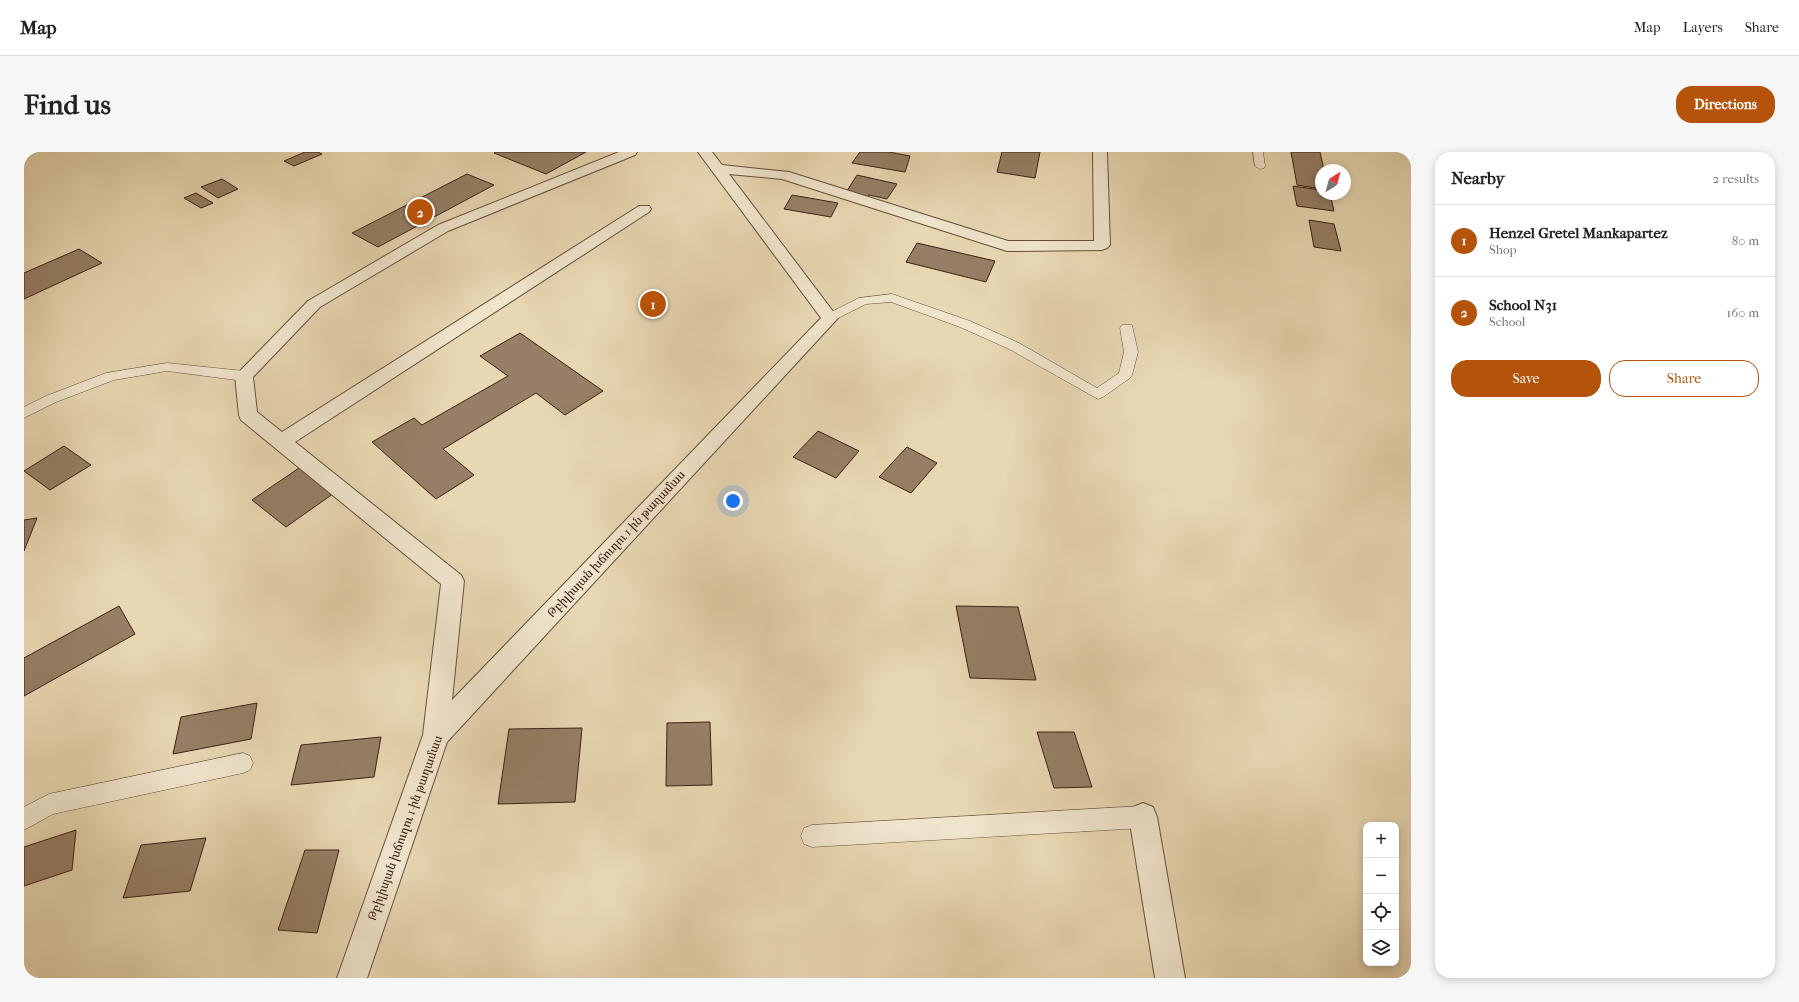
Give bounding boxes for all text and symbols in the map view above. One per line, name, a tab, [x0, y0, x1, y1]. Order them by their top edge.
text: Map	[20, 17, 56, 39]
text: Map	[1634, 19, 1661, 36]
text: Layers	[1683, 19, 1723, 36]
text: Share	[1745, 19, 1779, 36]
button: Directions	[1676, 86, 1775, 123]
text: Find us	[24, 88, 111, 121]
north arrow	[1315, 164, 1351, 200]
text: Nearby	[1451, 168, 1505, 188]
text: 2 results	[1713, 171, 1759, 186]
pin: 2	[407, 197, 433, 227]
text: Henzel Gretel Mankapartez	[1489, 224, 1668, 242]
text: 1	[1462, 233, 1466, 248]
text: 80 m	[1732, 233, 1759, 248]
text: Shop	[1489, 242, 1517, 257]
pin: 1	[640, 289, 666, 319]
text: School N31	[1489, 296, 1557, 314]
text: 2	[1461, 305, 1467, 320]
text: 160 m	[1727, 305, 1759, 320]
text: School	[1489, 314, 1525, 329]
button: Save	[1451, 360, 1601, 397]
button: Share	[1609, 360, 1759, 397]
street label: Թբիլիսյան խճուղու 1-ին թաղամաս	[544, 467, 688, 620]
your location	[723, 491, 743, 511]
street label: Թբիլիսյան խճուղու 1-ին թաղամաս	[365, 733, 445, 922]
map controls	[1363, 822, 1399, 966]
button: +	[1363, 822, 1399, 858]
button: −	[1363, 858, 1399, 894]
button: locate	[1363, 894, 1399, 930]
button: layers	[1363, 930, 1399, 966]

